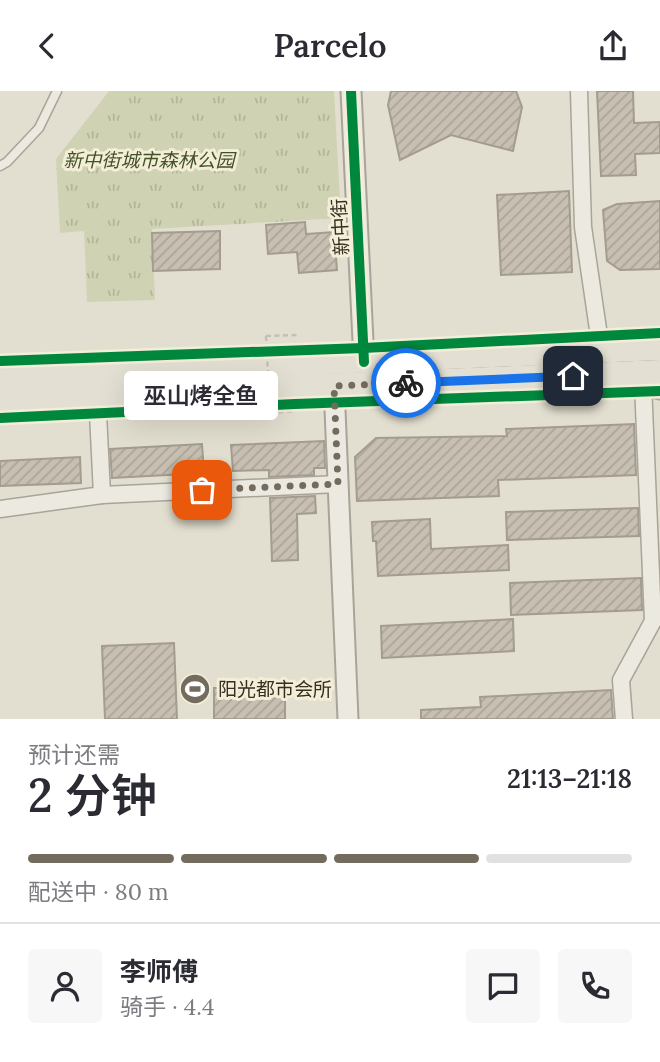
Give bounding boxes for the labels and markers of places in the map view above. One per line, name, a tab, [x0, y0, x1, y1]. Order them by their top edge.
pin	[543, 346, 603, 406]
callout: 巫山烤全鱼	[125, 371, 279, 420]
pin	[172, 460, 232, 520]
sports icon: 阳光都市会所	[178, 672, 212, 706]
place label: 阳光都市会所	[218, 677, 332, 701]

